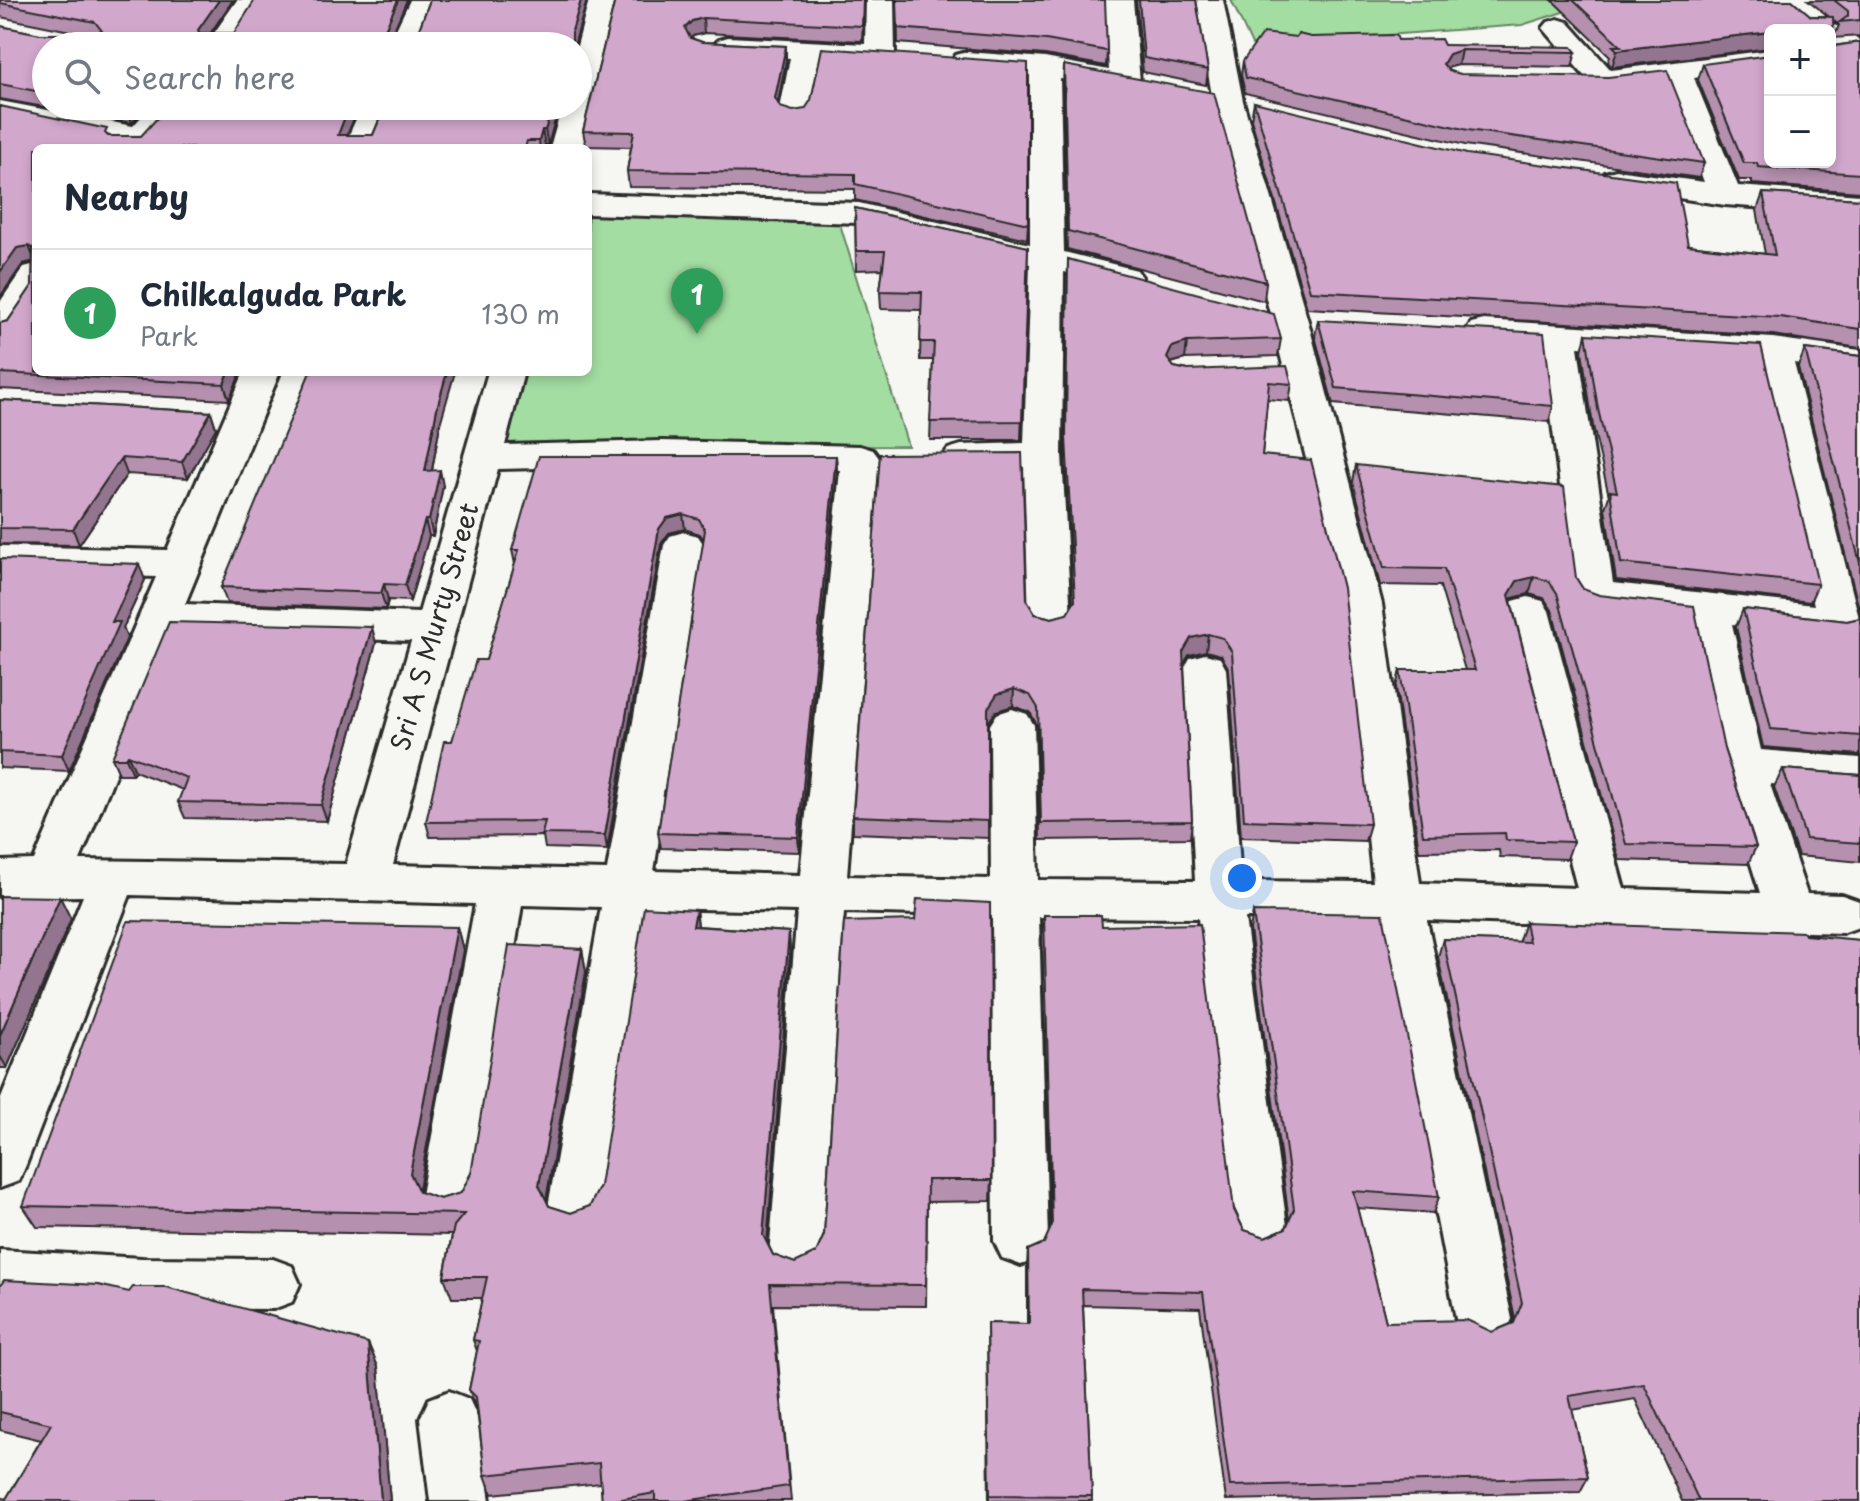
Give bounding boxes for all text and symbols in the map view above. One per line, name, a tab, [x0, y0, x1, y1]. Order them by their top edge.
map controls	[1764, 24, 1836, 168]
button: +	[1764, 24, 1836, 96]
search box	[32, 32, 592, 120]
icon: search	[60, 54, 104, 98]
text: Search here	[124, 54, 296, 99]
button: −	[1764, 96, 1836, 168]
text: Nearby	[64, 170, 189, 222]
pin: 1	[671, 268, 723, 334]
text: Chilkalguda Park	[140, 271, 406, 316]
text: 1	[84, 294, 96, 333]
text: 130 m	[481, 294, 560, 333]
text: Park	[140, 316, 198, 355]
street label: Sri A S Murty Street	[380, 498, 488, 755]
your location	[1222, 858, 1262, 898]

